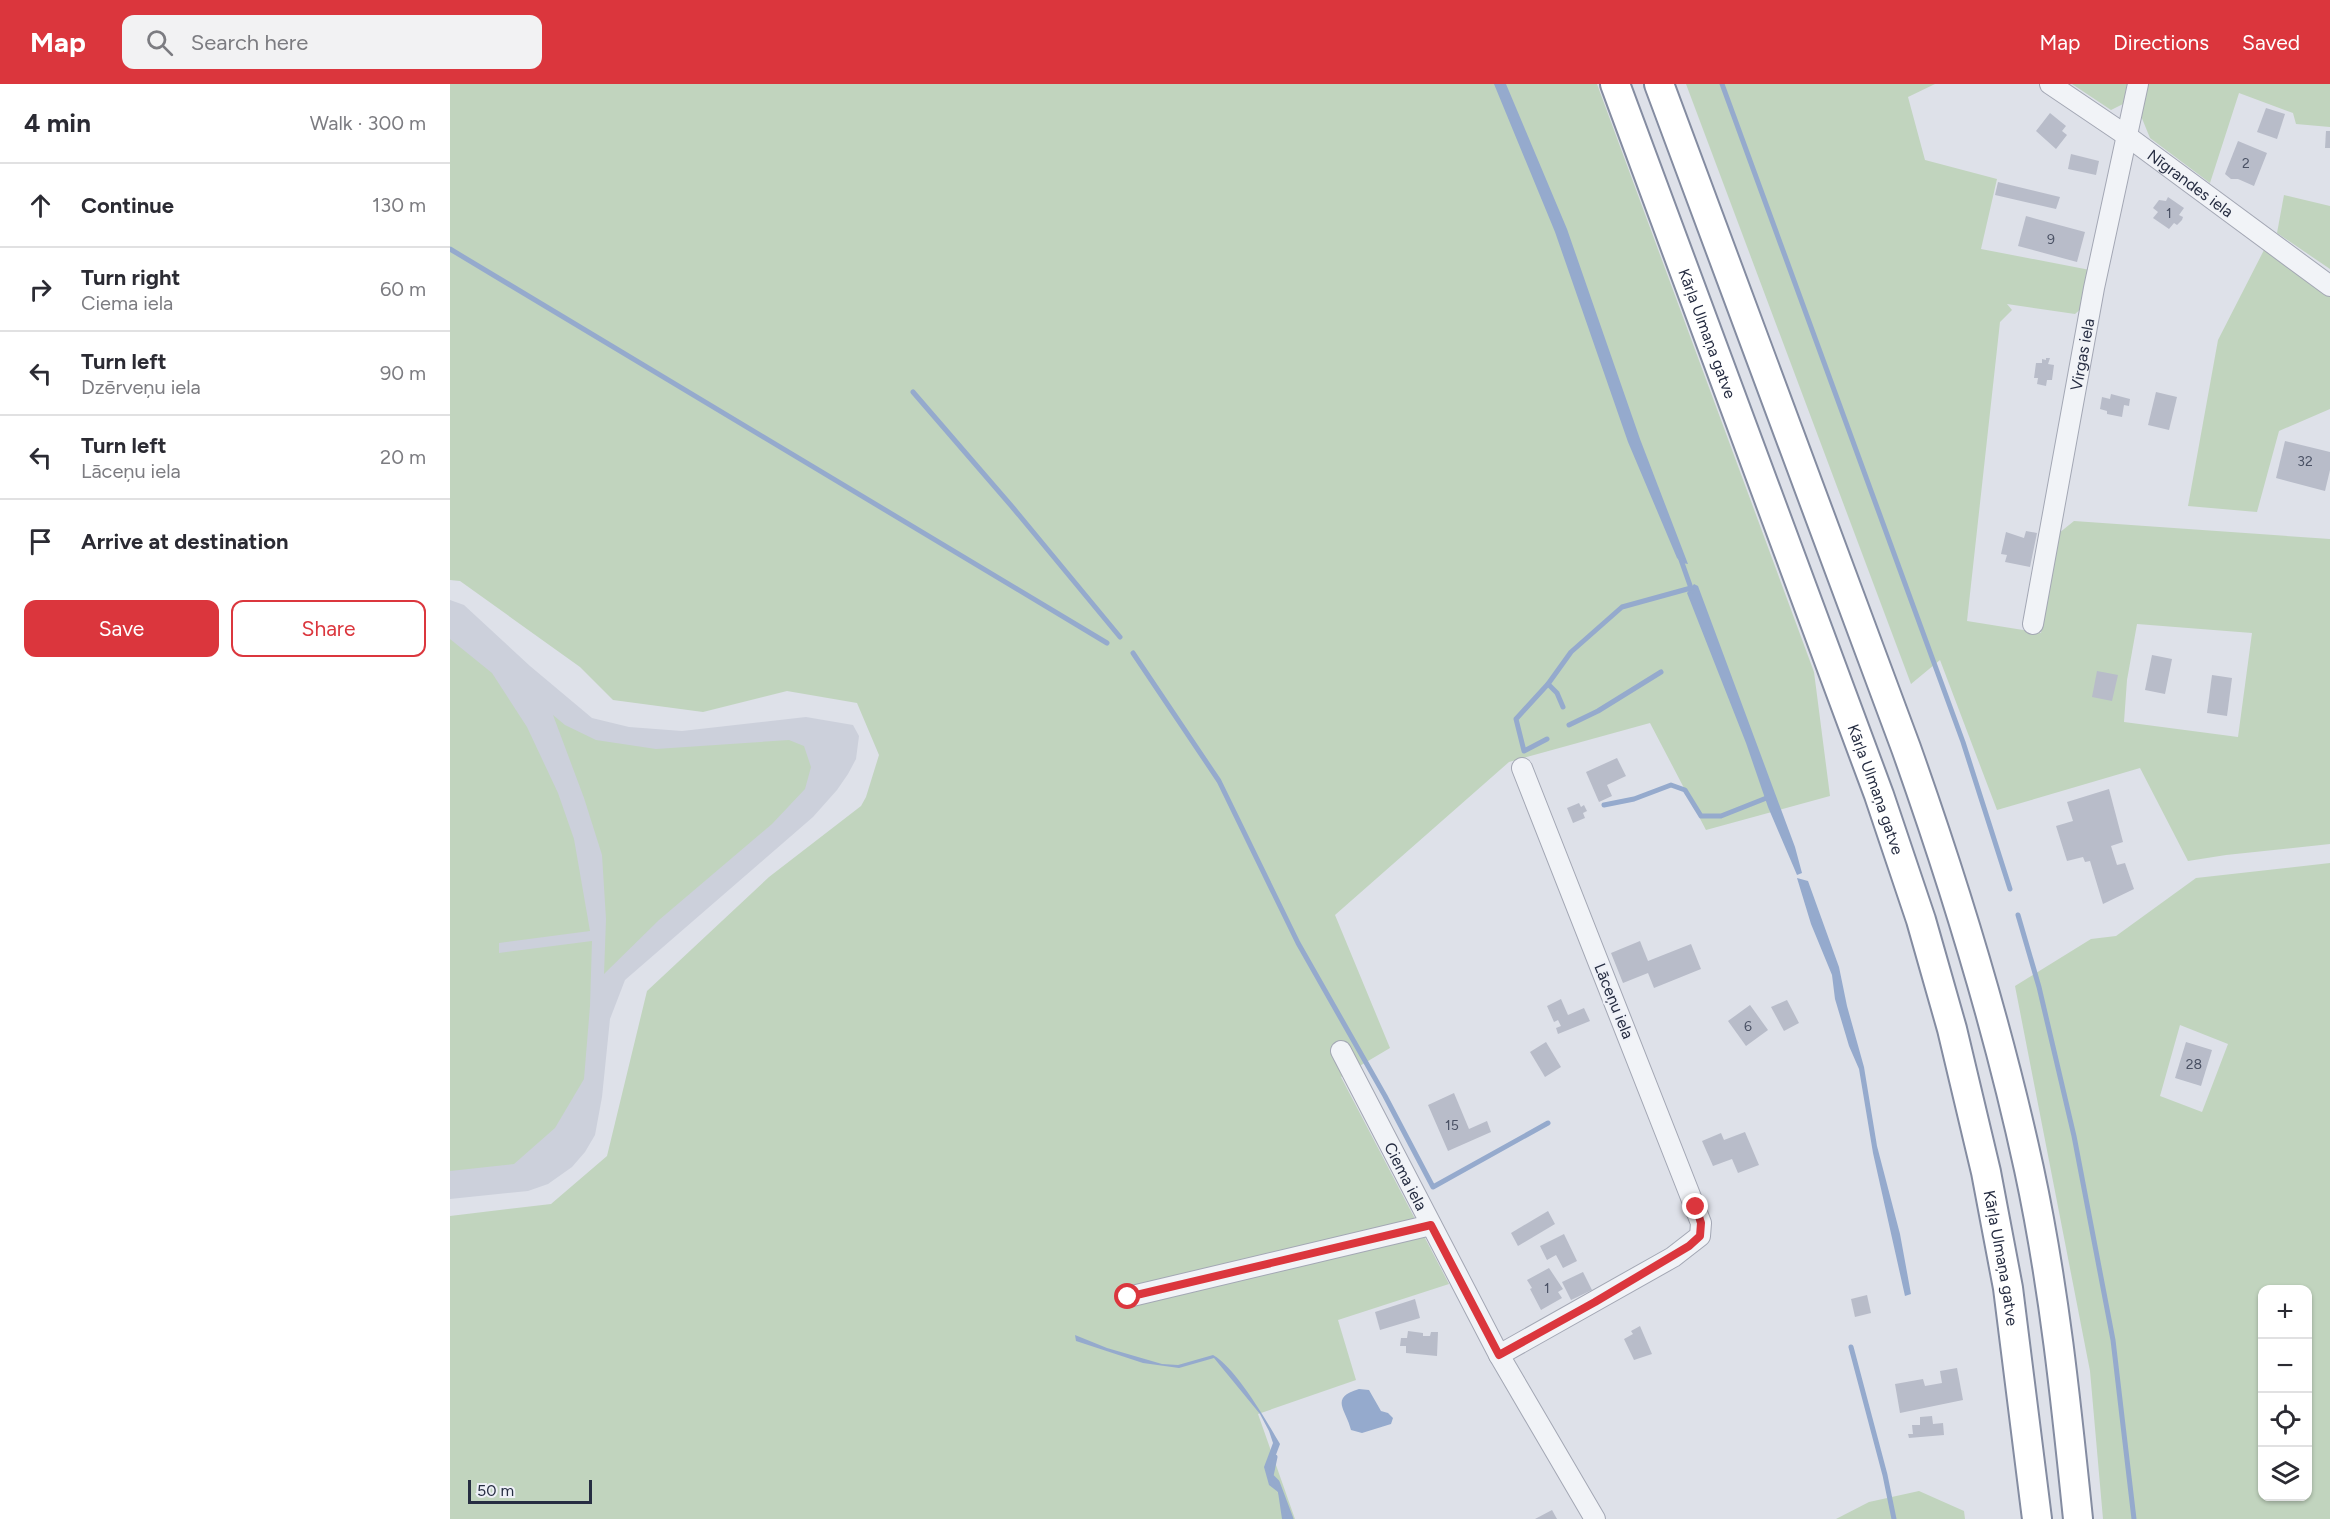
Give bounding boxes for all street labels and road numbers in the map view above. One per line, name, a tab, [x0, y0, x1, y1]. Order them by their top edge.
street label: Nīgrandes iela	[2144, 145, 2237, 221]
street label: Kārļa Ulmaņa gatve	[1675, 266, 1740, 401]
street label: Virgas iela	[2066, 317, 2098, 392]
street label: Kārļa Ulmaņa gatve	[1844, 721, 1908, 857]
street label: Lāceņu iela	[1590, 960, 1638, 1042]
street label: Ciema iela	[1381, 1139, 1432, 1213]
street label: Kārļa Ulmaņa gatve	[1980, 1189, 2022, 1327]

